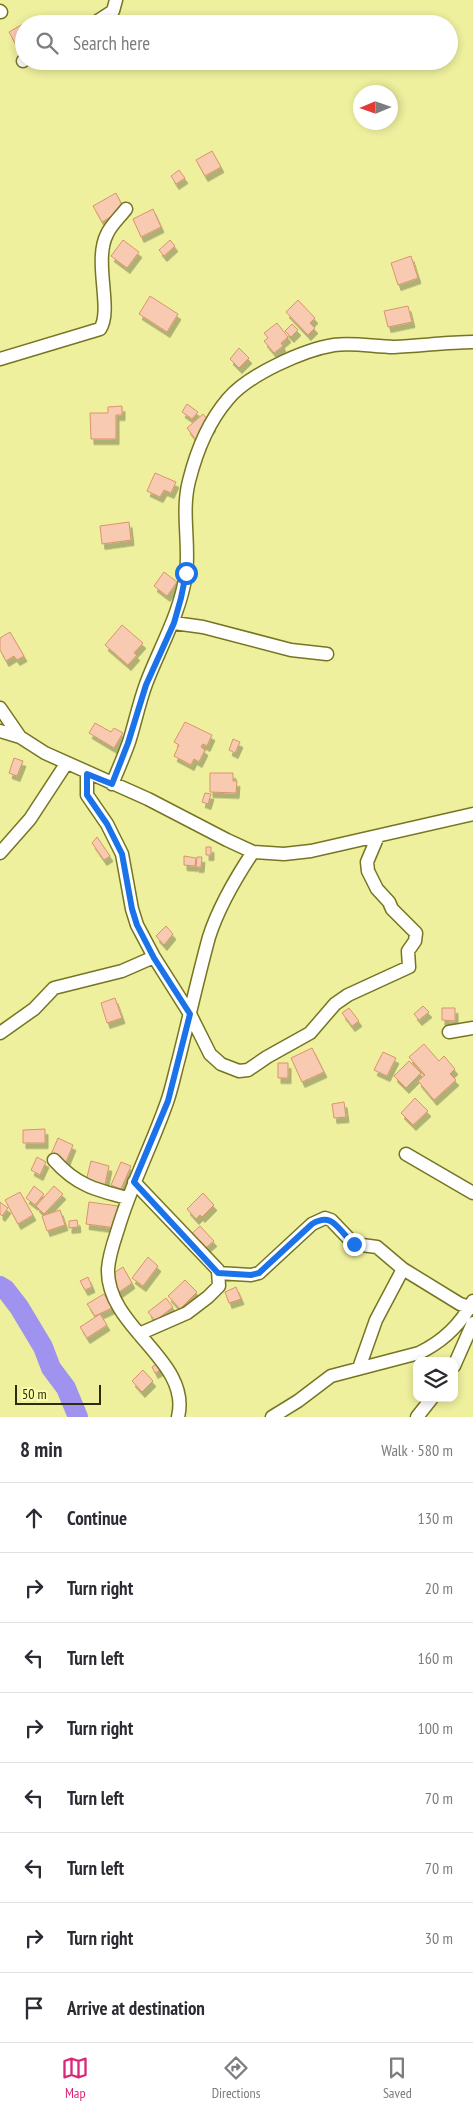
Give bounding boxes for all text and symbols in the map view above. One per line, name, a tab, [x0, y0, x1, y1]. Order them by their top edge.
search box	[15, 15, 458, 70]
icon: search	[33, 29, 61, 57]
text: Search here	[73, 31, 150, 55]
north arrow	[353, 85, 398, 130]
route start	[175, 562, 198, 585]
route end	[343, 1233, 366, 1256]
map controls	[413, 1357, 458, 1402]
button: layers	[413, 1357, 458, 1402]
scale bar	[15, 1382, 101, 1405]
text: 50 m	[22, 1385, 47, 1403]
text: 8 min	[20, 1436, 62, 1463]
text: Walk · 580 m	[381, 1440, 453, 1460]
icon: ahead	[20, 1504, 48, 1532]
text: Continue	[67, 1506, 127, 1530]
text: 130 m	[418, 1508, 453, 1528]
icon: right	[20, 1574, 48, 1602]
text: Turn right	[67, 1576, 133, 1600]
text: 20 m	[425, 1578, 453, 1598]
icon: left	[20, 1644, 48, 1672]
text: Turn left	[67, 1646, 124, 1670]
text: 160 m	[418, 1648, 453, 1668]
icon: right	[20, 1714, 48, 1742]
text: Turn right	[67, 1716, 133, 1740]
text: 100 m	[418, 1718, 453, 1738]
icon: left	[20, 1784, 48, 1812]
text: Turn left	[67, 1786, 124, 1810]
text: 70 m	[425, 1788, 453, 1808]
icon: left	[20, 1854, 48, 1882]
text: Turn left	[67, 1856, 124, 1880]
text: 70 m	[425, 1858, 453, 1878]
icon: right	[20, 1924, 48, 1952]
text: Turn right	[67, 1926, 133, 1950]
text: 30 m	[425, 1928, 453, 1948]
icon: arrive	[20, 1994, 48, 2022]
text: Arrive at destination	[67, 1996, 205, 2020]
tab: Map	[61, 2054, 89, 2102]
tab: Directions	[212, 2054, 260, 2102]
tab: Saved	[383, 2054, 412, 2102]

